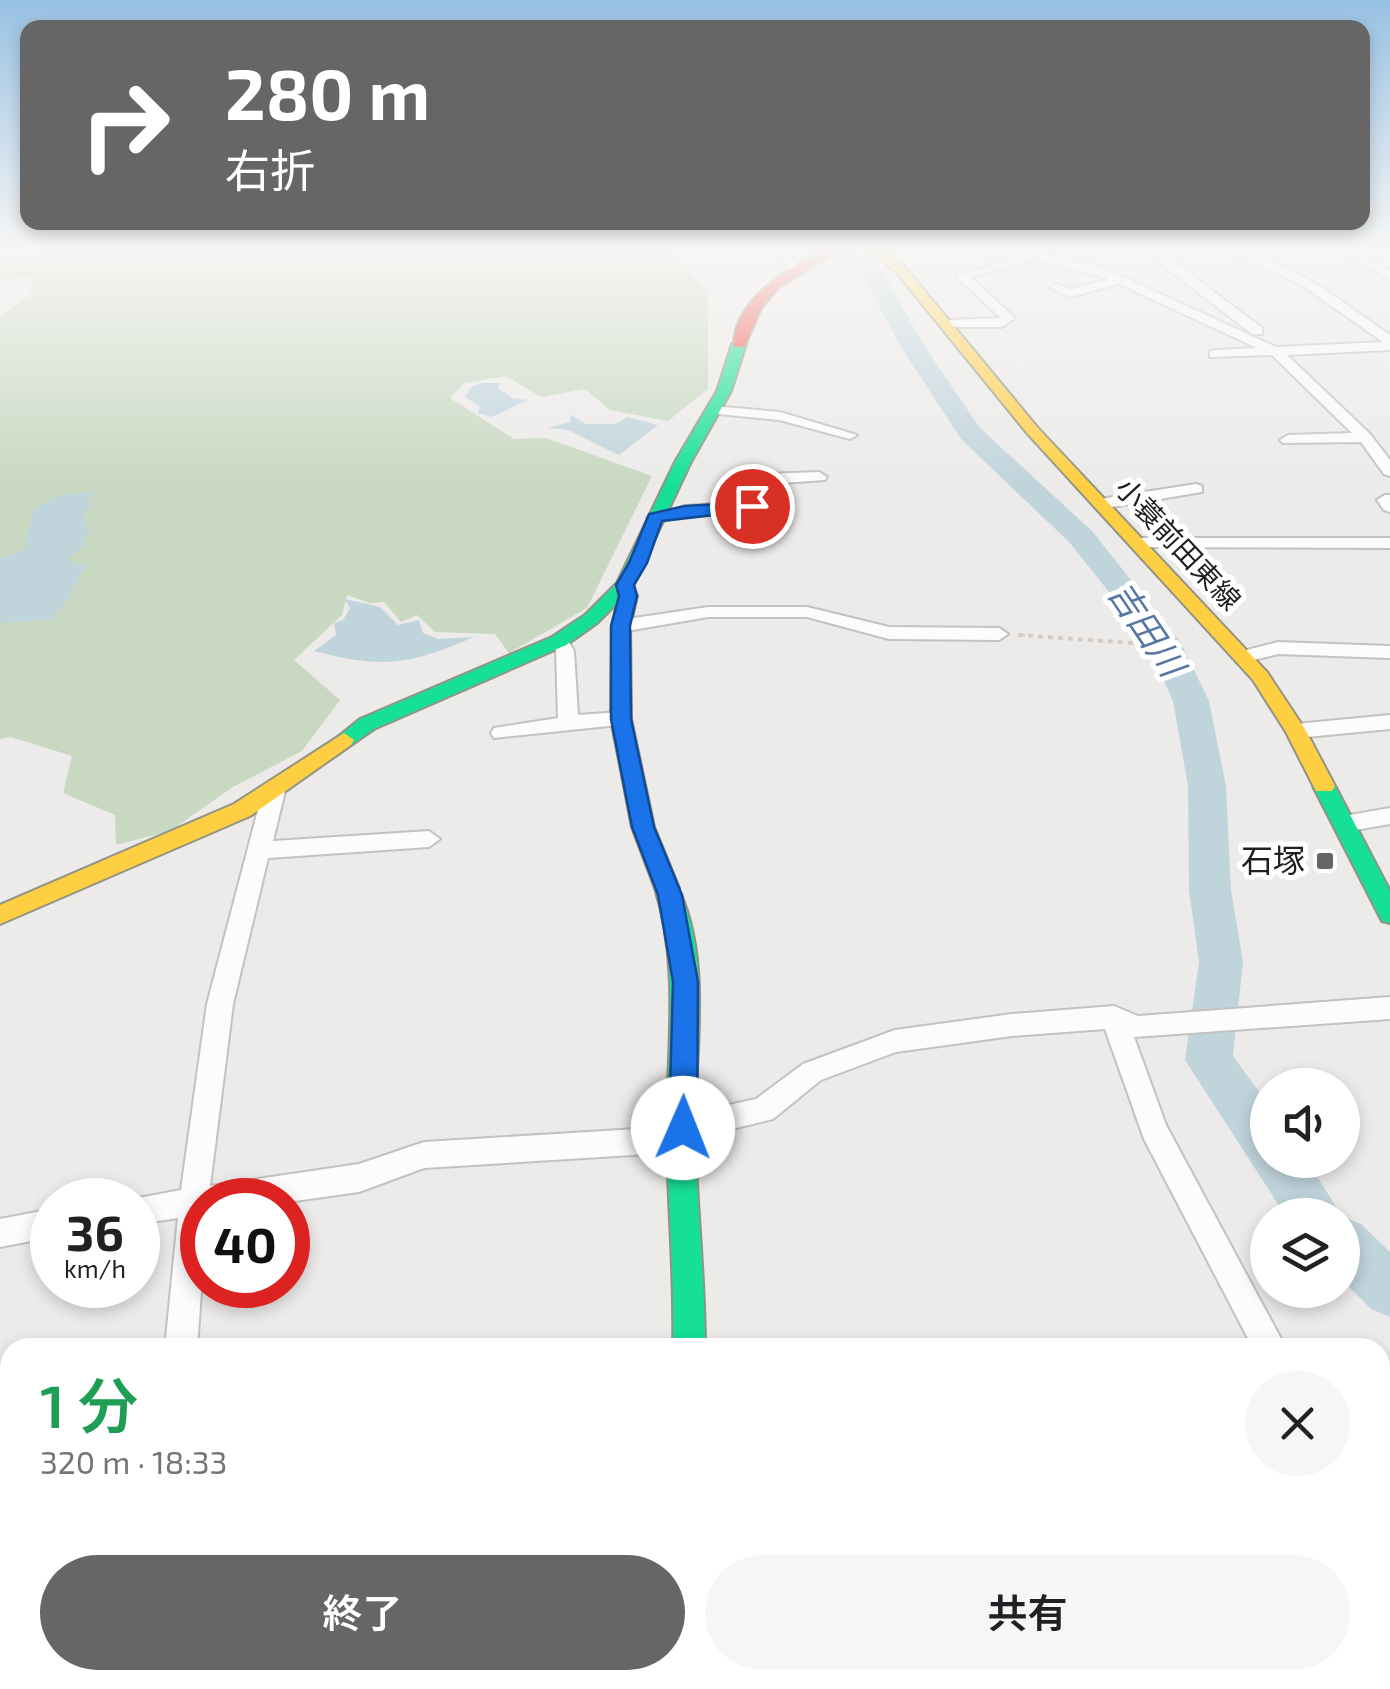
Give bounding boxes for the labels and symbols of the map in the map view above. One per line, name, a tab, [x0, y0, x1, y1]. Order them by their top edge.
pin	[710, 464, 795, 549]
street label: 小蓑前田東線	[1109, 470, 1248, 616]
water label: 吉田川	[1101, 573, 1197, 686]
place label: 石塚	[1241, 840, 1305, 878]
marker: 石塚	[1314, 850, 1336, 872]
position arrow	[631, 1076, 735, 1180]
speed limit sign: 40	[180, 1178, 310, 1308]

